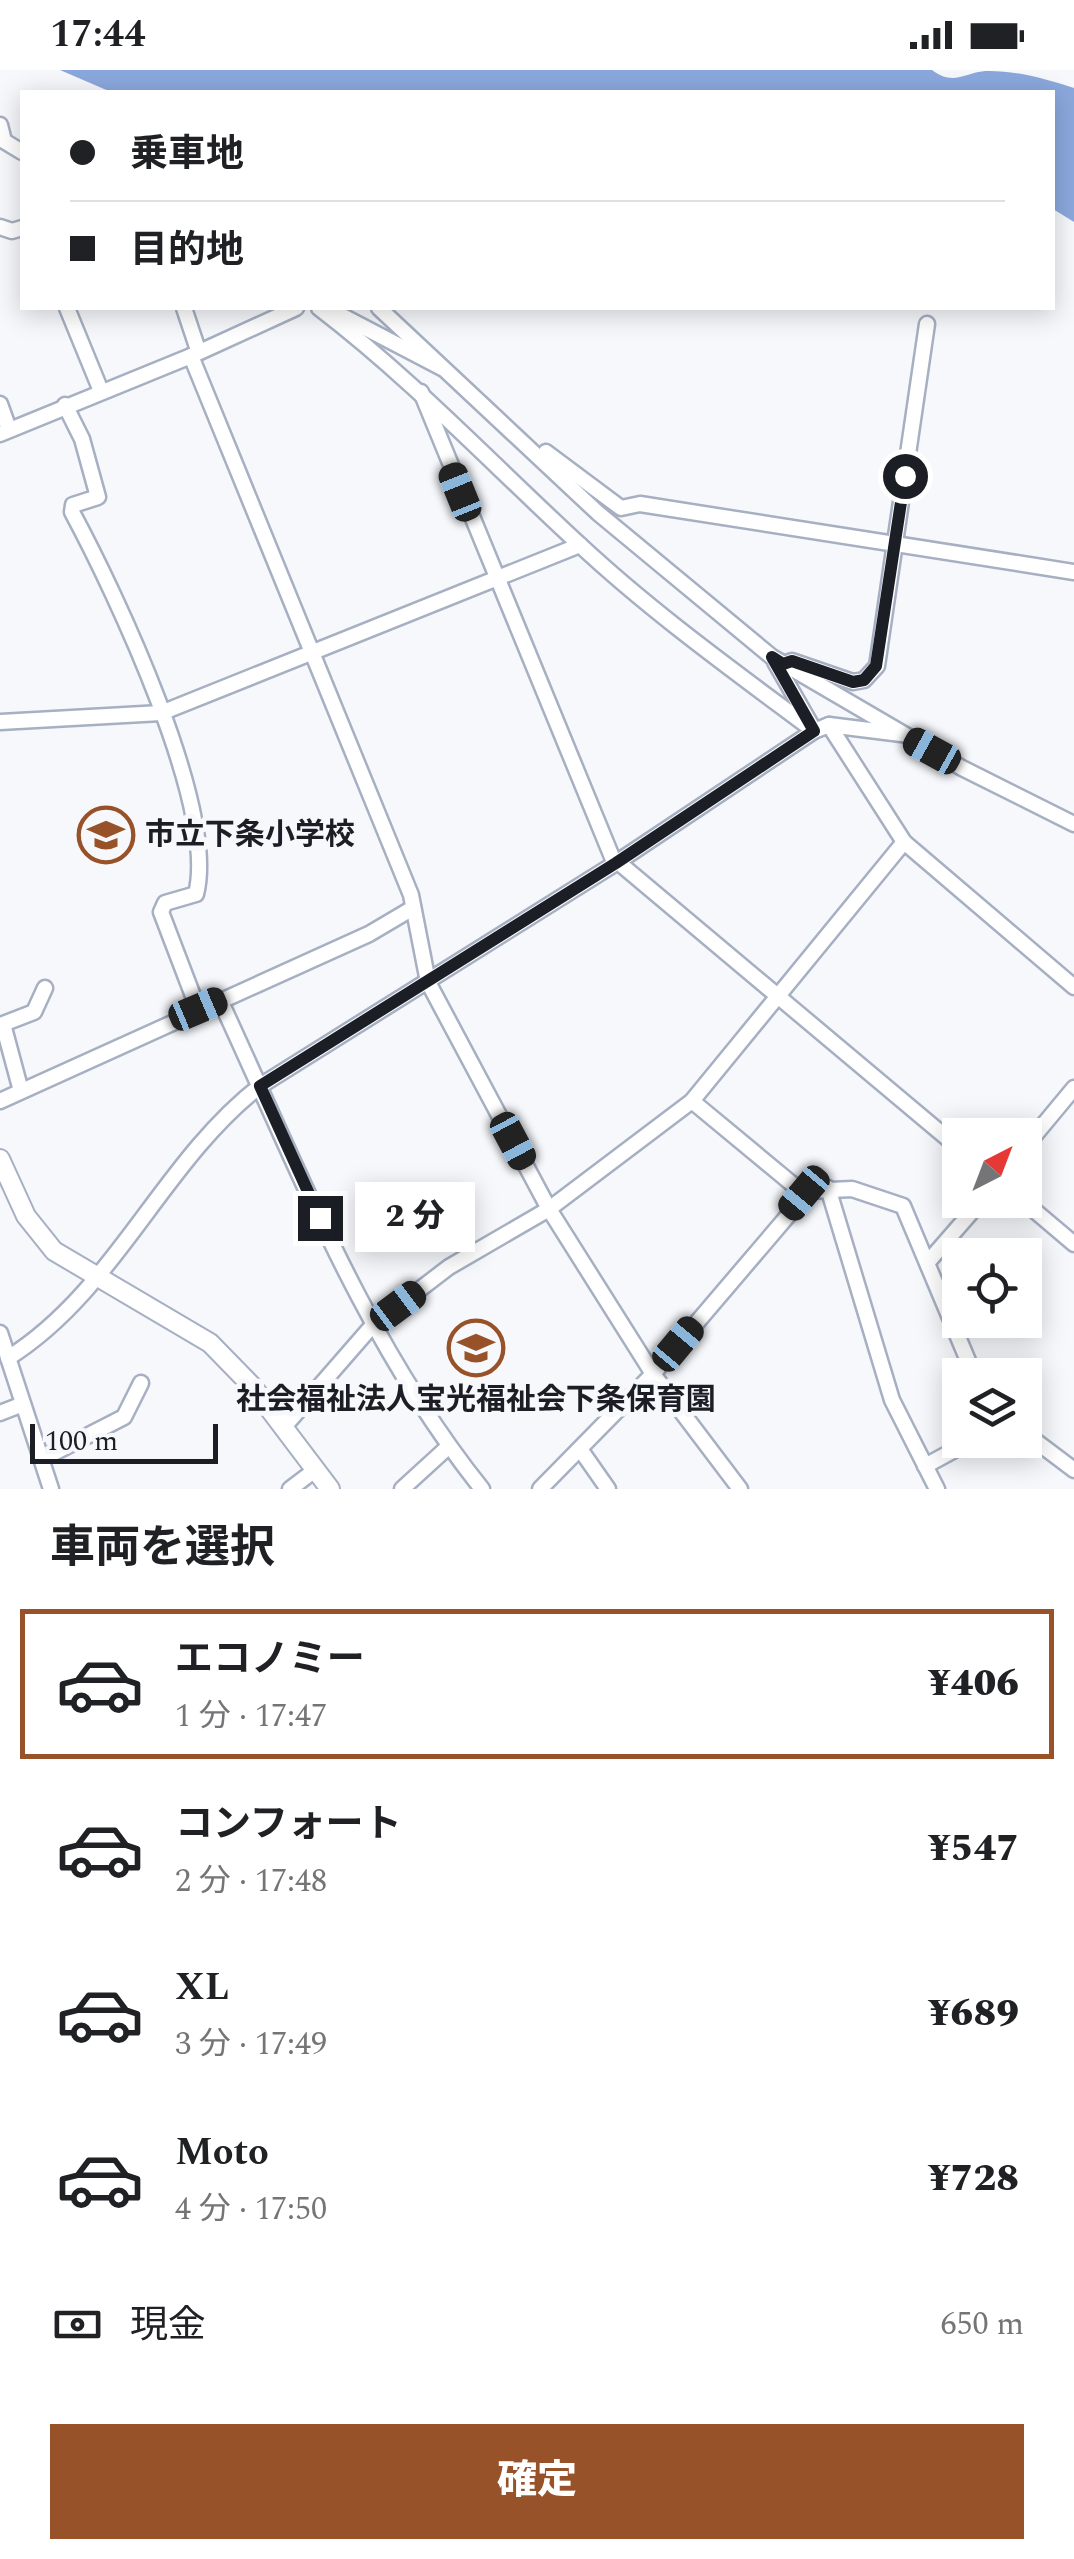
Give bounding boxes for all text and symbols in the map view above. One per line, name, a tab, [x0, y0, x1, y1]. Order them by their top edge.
text: 17:44	[50, 6, 145, 64]
text: 乗車地	[130, 126, 244, 184]
text: 目的地	[130, 222, 244, 280]
route start	[883, 454, 928, 499]
car	[435, 459, 485, 525]
car	[898, 723, 966, 779]
school or university icon: 市立下条小学校	[76, 805, 136, 865]
place label: 市立下条小学校	[145, 812, 355, 858]
car	[165, 983, 231, 1035]
car	[486, 1107, 540, 1175]
north arrow	[942, 1118, 1042, 1218]
map controls	[942, 1118, 1042, 1458]
car	[773, 1160, 835, 1226]
callout: 2 分	[355, 1183, 475, 1253]
text: 2 分	[385, 1192, 445, 1241]
route end	[298, 1196, 343, 1241]
button: locate	[942, 1238, 1042, 1338]
car	[365, 1276, 431, 1336]
car	[647, 1311, 709, 1377]
school or university icon: 社会福祉法人宝光福祉会下条保育園	[446, 1318, 506, 1378]
button: layers	[942, 1358, 1042, 1458]
place label: 社会福祉法人宝光福祉会下条保育園	[236, 1377, 716, 1423]
scale bar	[30, 1419, 218, 1464]
text: 100 m	[45, 1420, 118, 1463]
text: 車両を選択	[50, 1514, 275, 1583]
text: エコノミー	[175, 1631, 365, 1689]
icon: car	[55, 1639, 145, 1729]
text: ¥406	[928, 1655, 1019, 1713]
text: 1 分 · 17:47	[175, 1692, 327, 1741]
text: コンフォート	[175, 1796, 402, 1854]
icon: car	[55, 1804, 145, 1894]
text: ¥547	[928, 1820, 1019, 1878]
text: 2 分 · 17:48	[175, 1857, 327, 1906]
text: XL	[175, 1959, 229, 2017]
icon: car	[55, 1969, 145, 2059]
text: ¥689	[928, 1985, 1019, 2043]
text: 3 分 · 17:49	[175, 2020, 327, 2069]
text: Moto	[175, 2124, 269, 2182]
icon: car	[55, 2134, 145, 2224]
text: ¥728	[928, 2150, 1019, 2208]
text: 4 分 · 17:50	[175, 2185, 327, 2234]
icon: cash	[50, 2297, 105, 2352]
text: 現金	[130, 2297, 206, 2355]
text: 650 m	[940, 2300, 1024, 2349]
button: 確定	[50, 2424, 1024, 2539]

